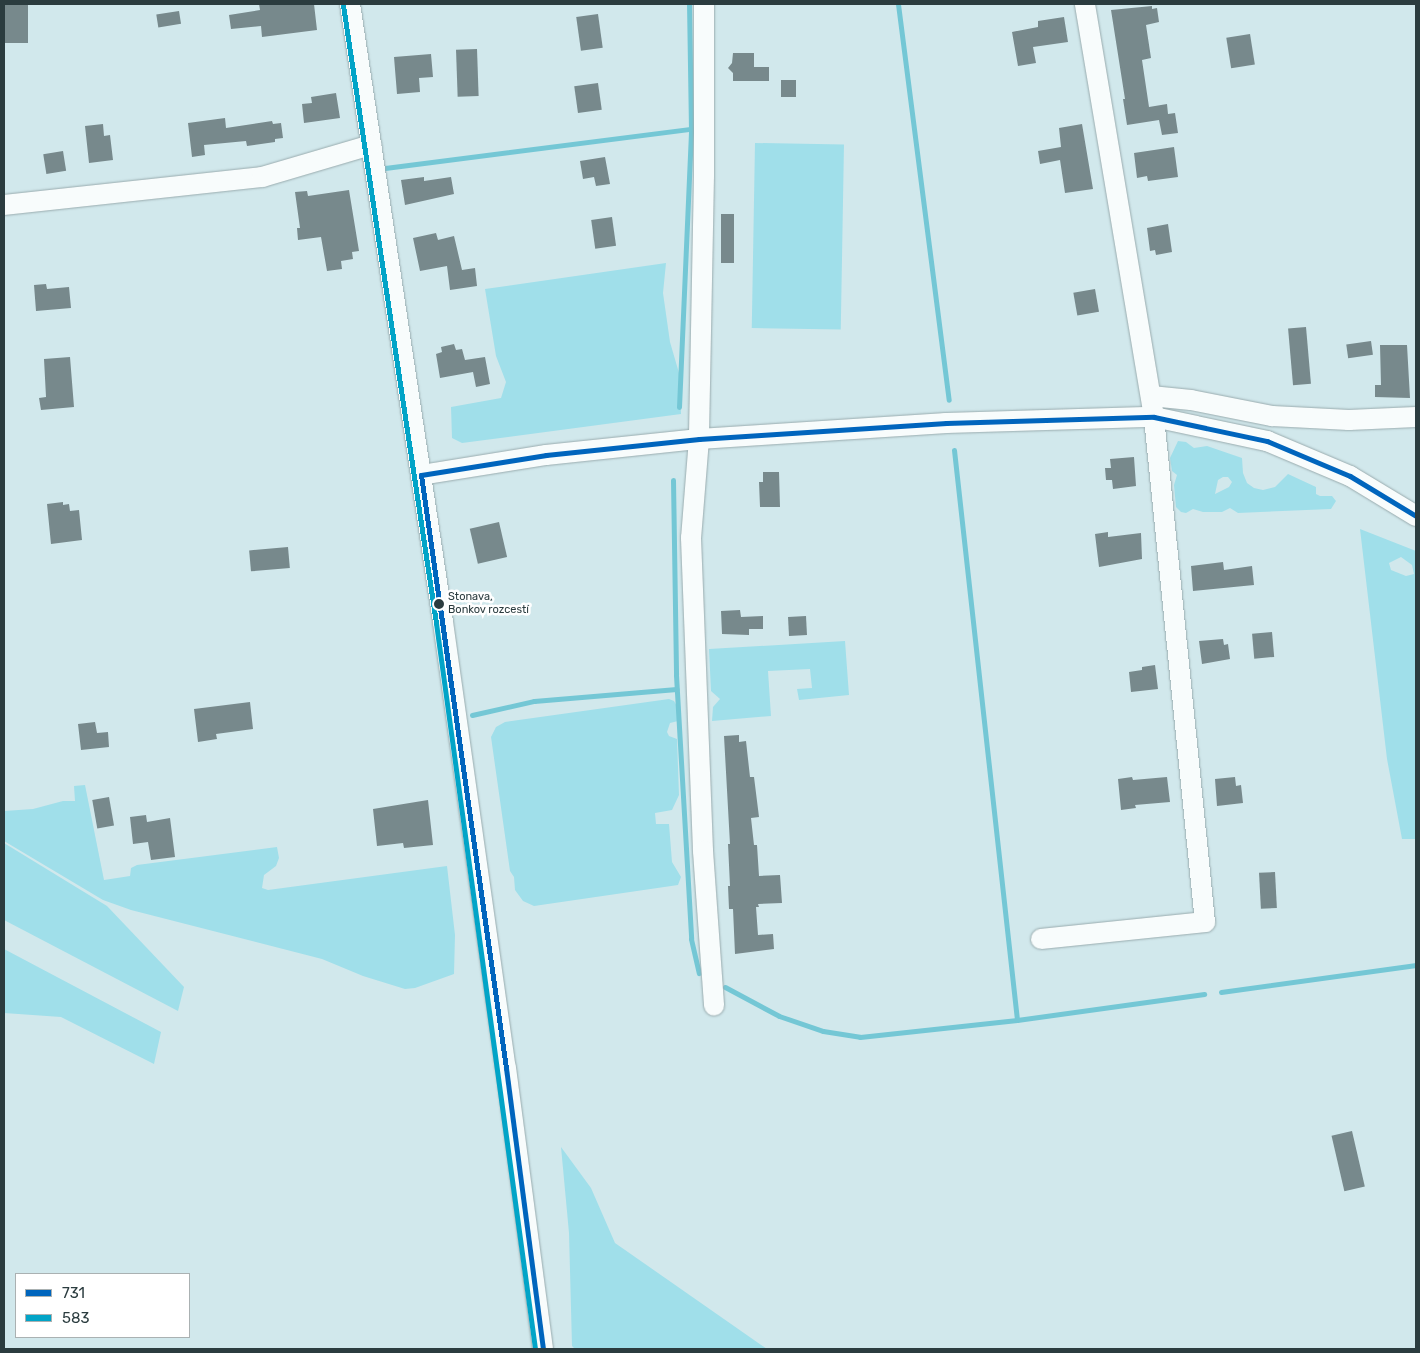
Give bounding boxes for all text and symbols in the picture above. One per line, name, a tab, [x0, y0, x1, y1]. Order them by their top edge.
place label: Stonava, Bonkov rozcestí	[448, 591, 529, 617]
marker: Stonava, Bonkov rozcestí	[434, 599, 444, 609]
legend	[15, 1273, 190, 1338]
text: 731	[62, 1284, 85, 1302]
text: 583	[62, 1309, 89, 1327]

